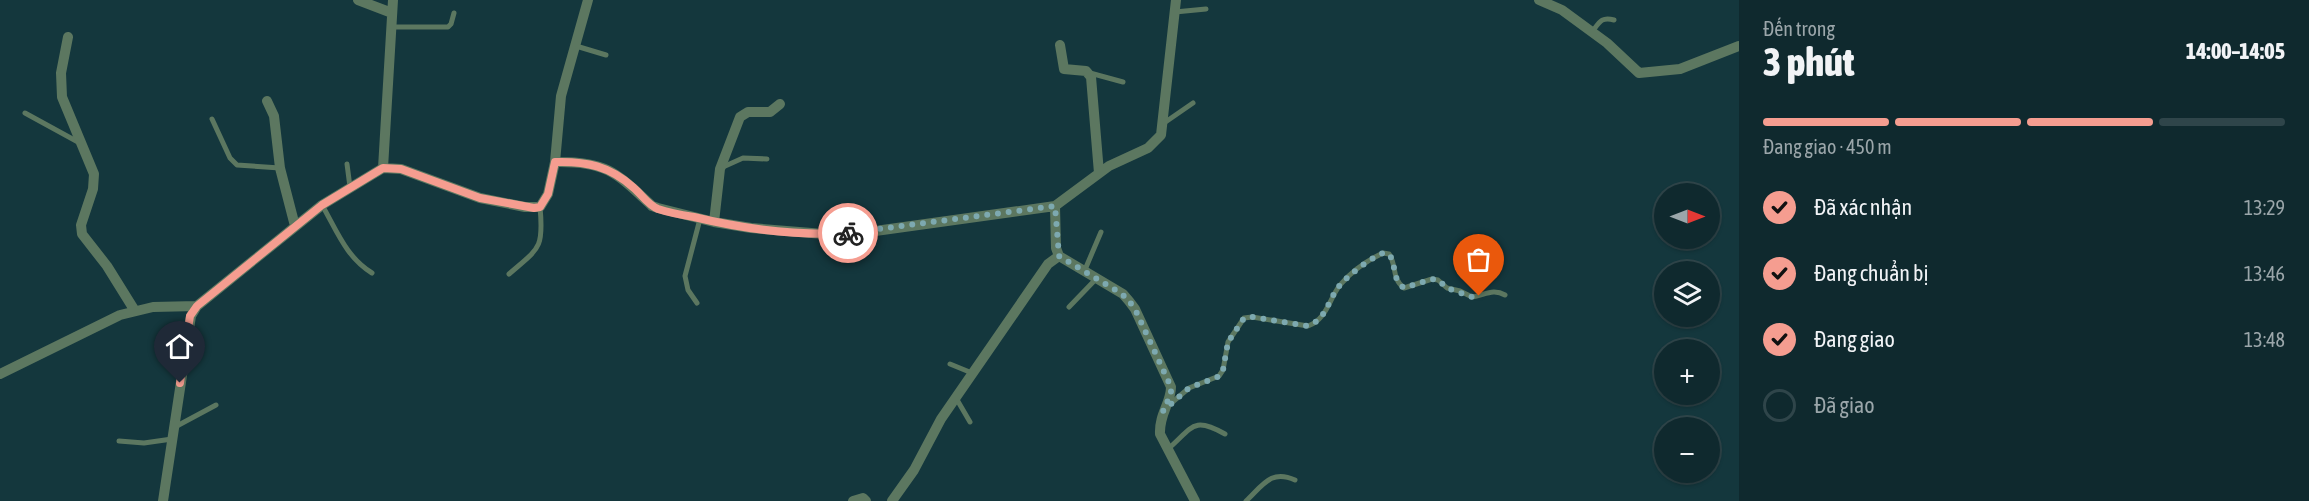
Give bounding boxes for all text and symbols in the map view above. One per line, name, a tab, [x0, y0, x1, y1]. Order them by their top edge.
text: Đến trong	[1763, 17, 1835, 40]
text: 14:00–14:05	[2186, 38, 2285, 64]
text: 3 phút	[1763, 40, 1854, 84]
text: Đang giao · 450 m	[1763, 135, 1892, 158]
north arrow	[1654, 183, 1720, 249]
map controls	[1654, 183, 1720, 483]
icon: check	[1763, 191, 1796, 224]
text: Đã xác nhận	[1814, 194, 1912, 220]
text: 13:29	[2244, 196, 2285, 219]
courier	[818, 203, 878, 263]
icon: bike	[832, 217, 865, 250]
pin	[1453, 234, 1504, 296]
icon: bag	[1462, 243, 1495, 276]
icon: check	[1763, 257, 1796, 290]
text: Đang chuẩn bị	[1814, 260, 1929, 286]
button: layers	[1654, 261, 1720, 327]
text: 13:46	[2244, 262, 2285, 285]
pin	[154, 321, 205, 383]
icon: check	[1763, 323, 1796, 356]
text: Đang giao	[1814, 326, 1895, 352]
text: 13:48	[2244, 328, 2285, 351]
icon: home	[163, 330, 196, 363]
button: +	[1654, 339, 1720, 405]
text: Đã giao	[1814, 392, 1875, 418]
button: −	[1654, 417, 1720, 483]

